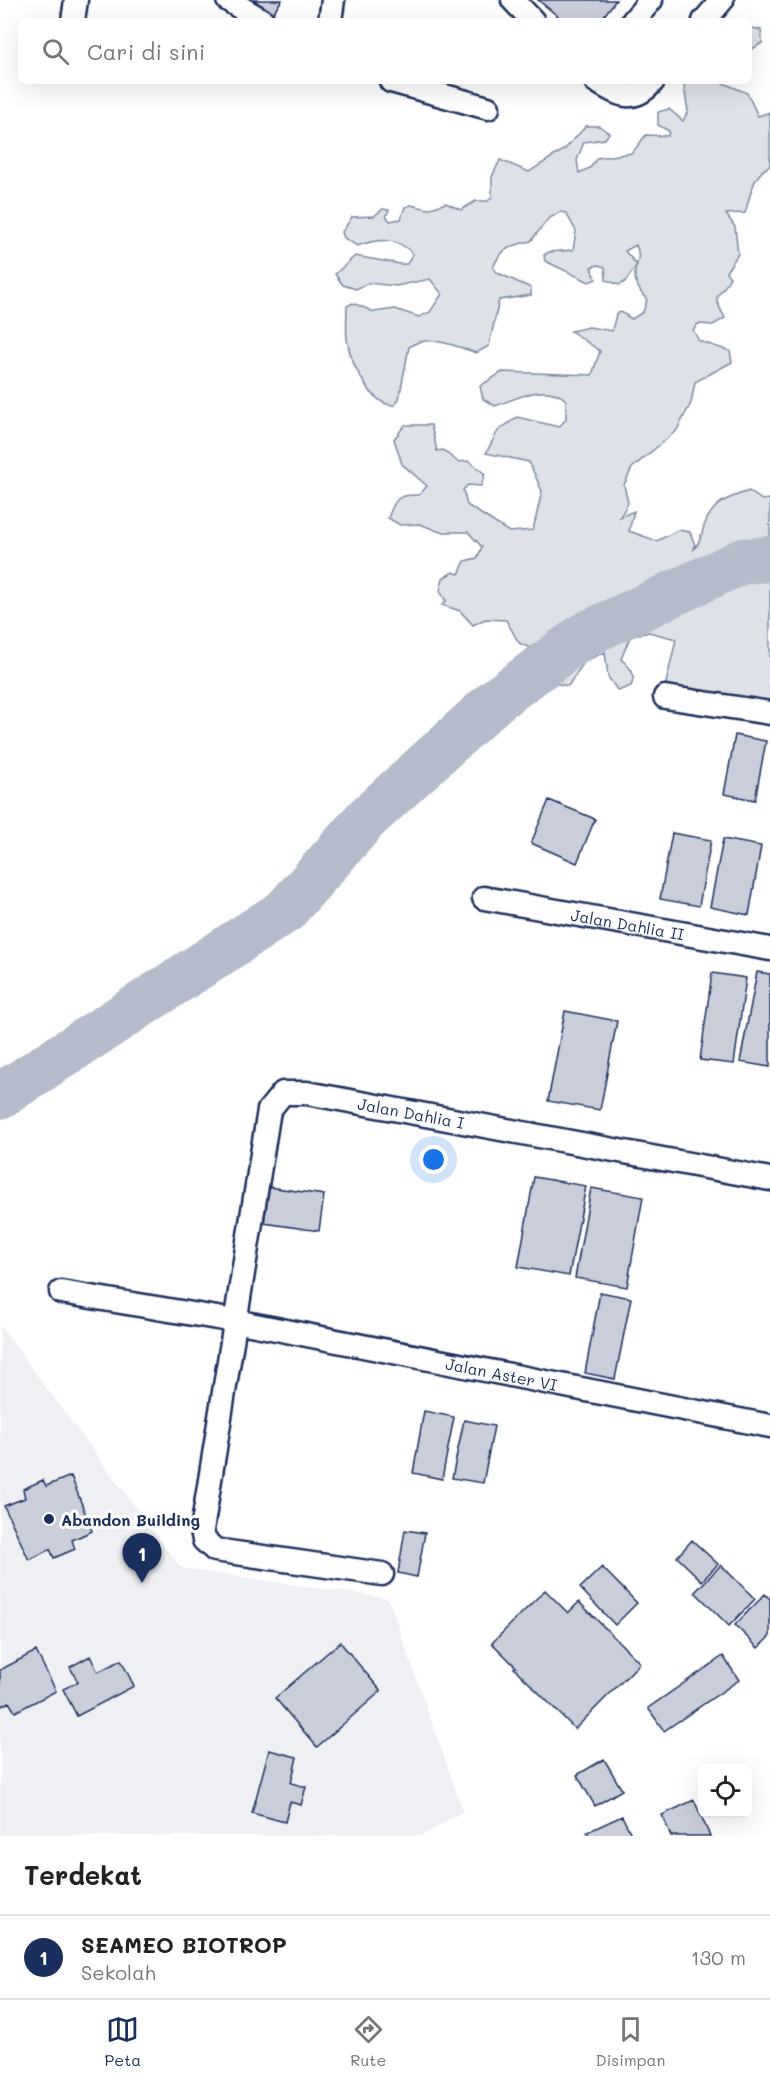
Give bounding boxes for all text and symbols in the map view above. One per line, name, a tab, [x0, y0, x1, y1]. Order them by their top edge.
search box	[18, 18, 752, 84]
icon: search	[39, 35, 72, 68]
text: Cari di sini	[87, 37, 205, 66]
street label: Jalan Dahlia II	[569, 903, 686, 944]
street label: Jalan Dahlia I	[356, 1092, 466, 1133]
your location	[419, 1145, 448, 1174]
street label: Jalan Aster VI	[444, 1352, 559, 1394]
place label: Abandon Building	[61, 1509, 200, 1530]
marker: Abandon Building	[42, 1512, 56, 1526]
pin: 1	[122, 1534, 162, 1583]
map controls	[698, 1764, 752, 1818]
button: locate	[698, 1764, 752, 1818]
text: Terdekat	[24, 1858, 142, 1892]
text: SEAMEO BIOTROP	[81, 1930, 287, 1959]
text: 1	[39, 1944, 48, 1970]
text: 130 m	[691, 1944, 746, 1970]
text: Sekolah	[81, 1959, 156, 1985]
tab: Peta	[105, 2013, 141, 2070]
tab: Rute	[350, 2013, 386, 2070]
tab: Disimpan	[595, 2013, 665, 2070]

